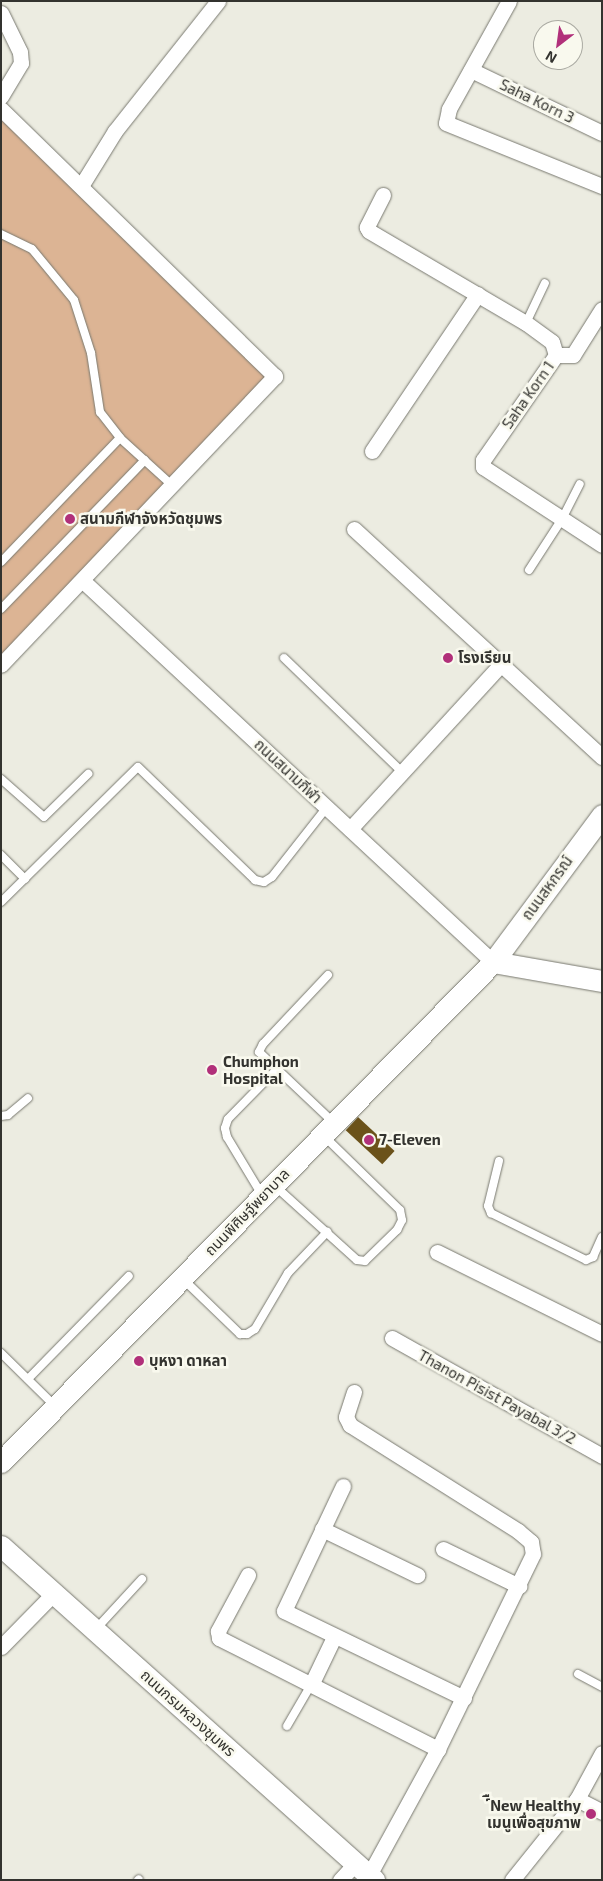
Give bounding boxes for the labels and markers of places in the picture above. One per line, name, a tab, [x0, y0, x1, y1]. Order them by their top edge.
place label: สนามกีฬาจังหวัดชุมพร	[80, 510, 222, 528]
marker: สนามกีฬาจังหวัดชุมพร	[64, 513, 76, 525]
place label: โรงเรียน	[458, 649, 511, 667]
marker: โรงเรียน	[442, 652, 454, 664]
place label: Chumphon Hospital	[223, 1052, 299, 1087]
marker: Chumphon Hospital	[205, 1063, 219, 1077]
place label: 7-Eleven	[379, 1131, 441, 1149]
marker: 7-Eleven	[363, 1134, 375, 1146]
place label: บุหงา ดาหลา	[149, 1352, 227, 1370]
marker: บุหงา ดาหลา	[133, 1355, 145, 1367]
place label: ์ืNew Healthy เมนูเพื่อสุขภาพ	[487, 1796, 581, 1831]
marker: ์ืNew Healthy เมนูเพื่อสุขภาพ	[585, 1808, 597, 1820]

